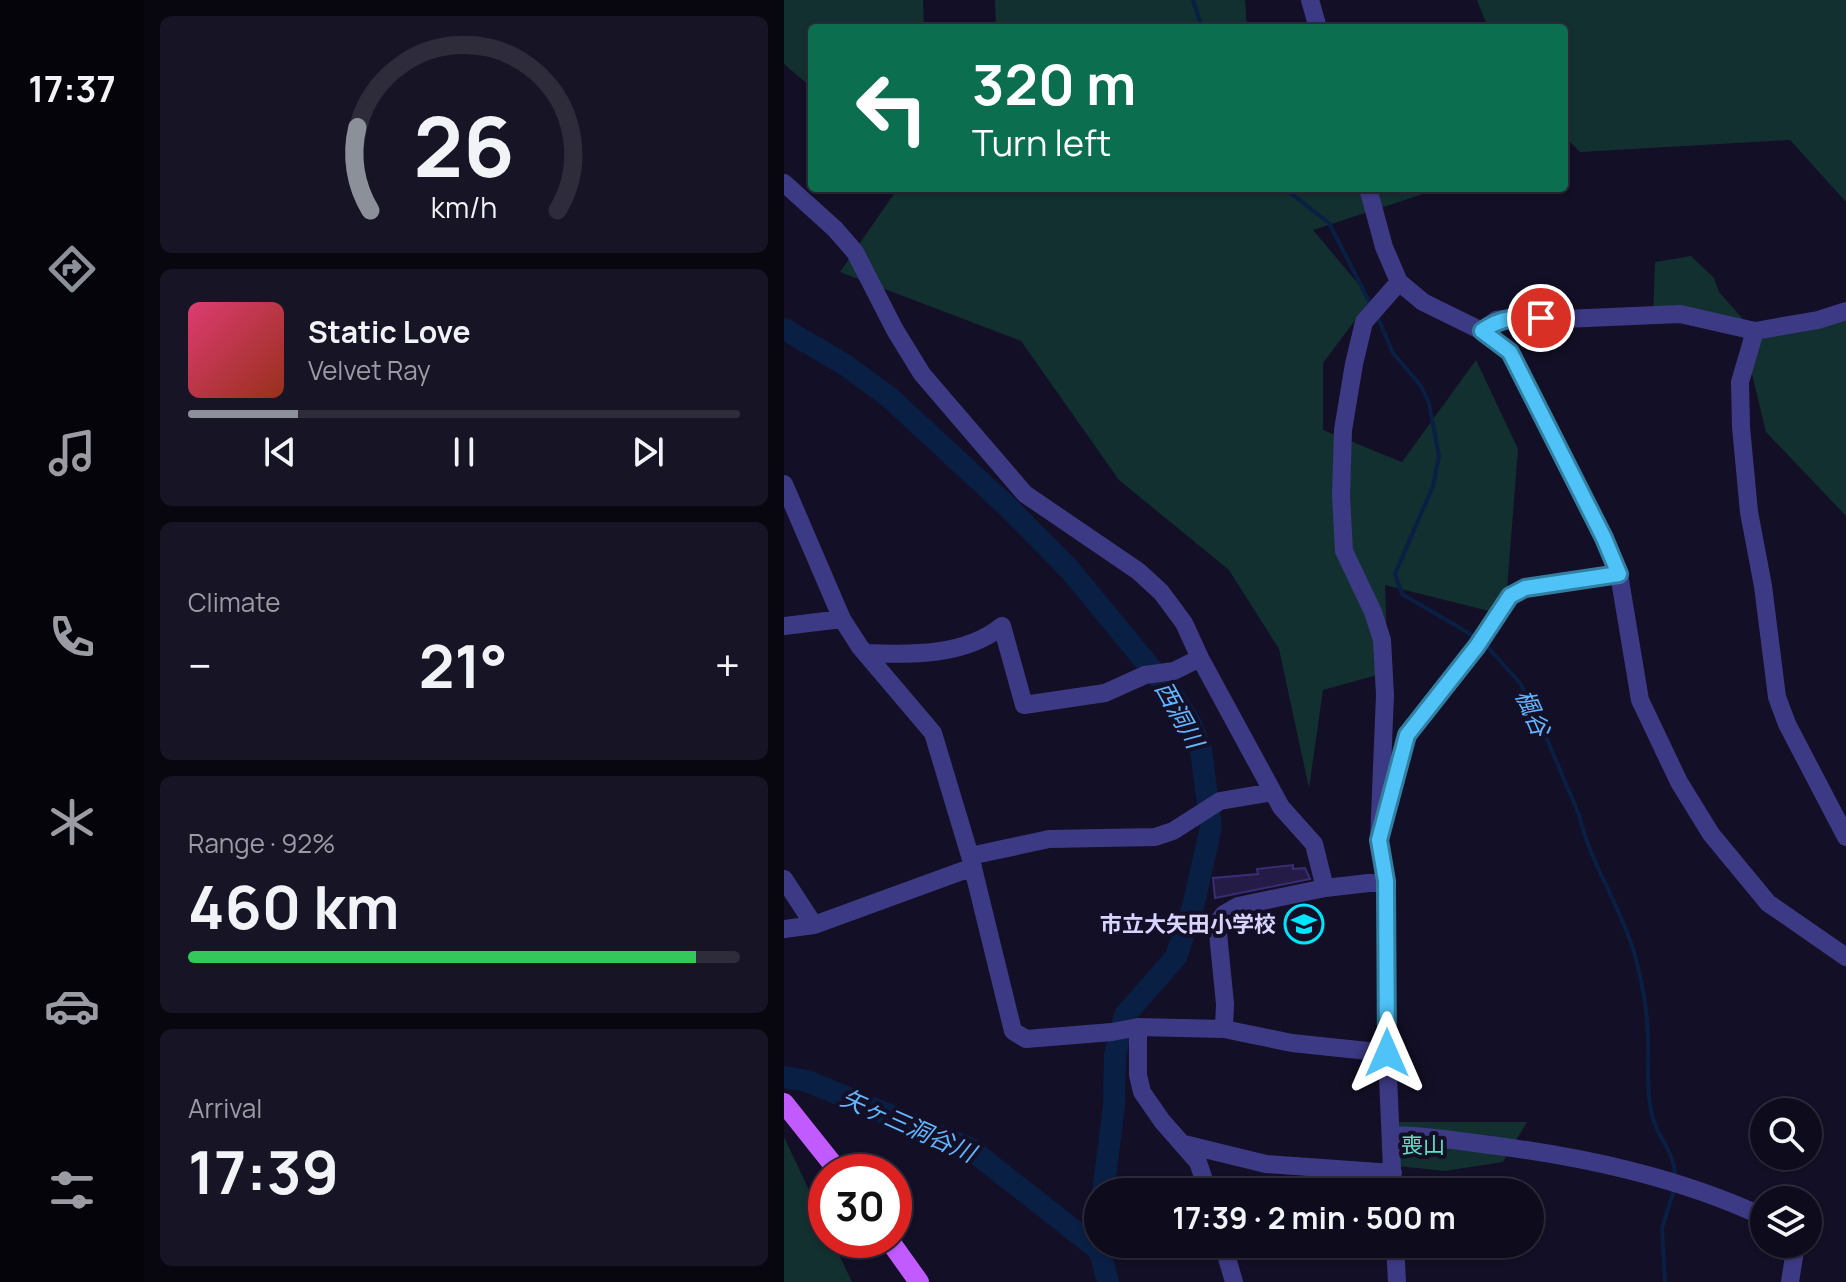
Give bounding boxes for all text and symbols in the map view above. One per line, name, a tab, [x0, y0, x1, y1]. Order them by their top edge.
text: 320 m	[972, 45, 1136, 122]
icon: left	[840, 56, 944, 160]
text: 17:37	[28, 64, 116, 113]
text: 26	[413, 87, 515, 201]
text: Turn left	[972, 118, 1111, 167]
text: km/h	[431, 188, 497, 227]
icon: directions	[44, 241, 100, 297]
pin	[1507, 284, 1575, 352]
icon: arrive	[1519, 296, 1563, 340]
text: Static Love	[308, 311, 471, 352]
text: Velvet Ray	[308, 352, 431, 388]
icon: music	[44, 425, 100, 481]
icon: previous	[258, 430, 302, 474]
icon: pause	[442, 430, 486, 474]
icon: next	[626, 430, 670, 474]
text: Climate	[188, 584, 280, 620]
icon: phone	[44, 609, 100, 665]
text: 21°	[419, 624, 508, 706]
text: −	[188, 635, 212, 695]
text: +	[715, 635, 740, 695]
water label: 西洞川	[1148, 675, 1214, 756]
water label: 楓谷	[1509, 684, 1559, 743]
icon: climate	[44, 794, 100, 850]
text: Range · 92%	[188, 825, 336, 861]
text: 460 km	[188, 865, 400, 947]
school or university icon: 市立大矢田小学校	[1283, 903, 1325, 945]
place label: 市立大矢田小学校	[1100, 909, 1276, 939]
icon: car	[44, 978, 100, 1034]
position arrow	[1345, 1011, 1429, 1095]
water label: 矢ヶ三洞谷川	[836, 1080, 984, 1170]
text: Arrival	[188, 1090, 262, 1126]
map controls	[1750, 1098, 1822, 1258]
button: search	[1750, 1098, 1822, 1170]
text: 17:39	[188, 1130, 339, 1212]
park label: 喪山	[1401, 1130, 1445, 1160]
speed limit sign: 30	[808, 1154, 912, 1258]
icon: filters	[44, 1162, 100, 1218]
button: layers	[1750, 1186, 1822, 1258]
text: 17:39 · 2 min · 500 m	[1172, 1197, 1456, 1238]

